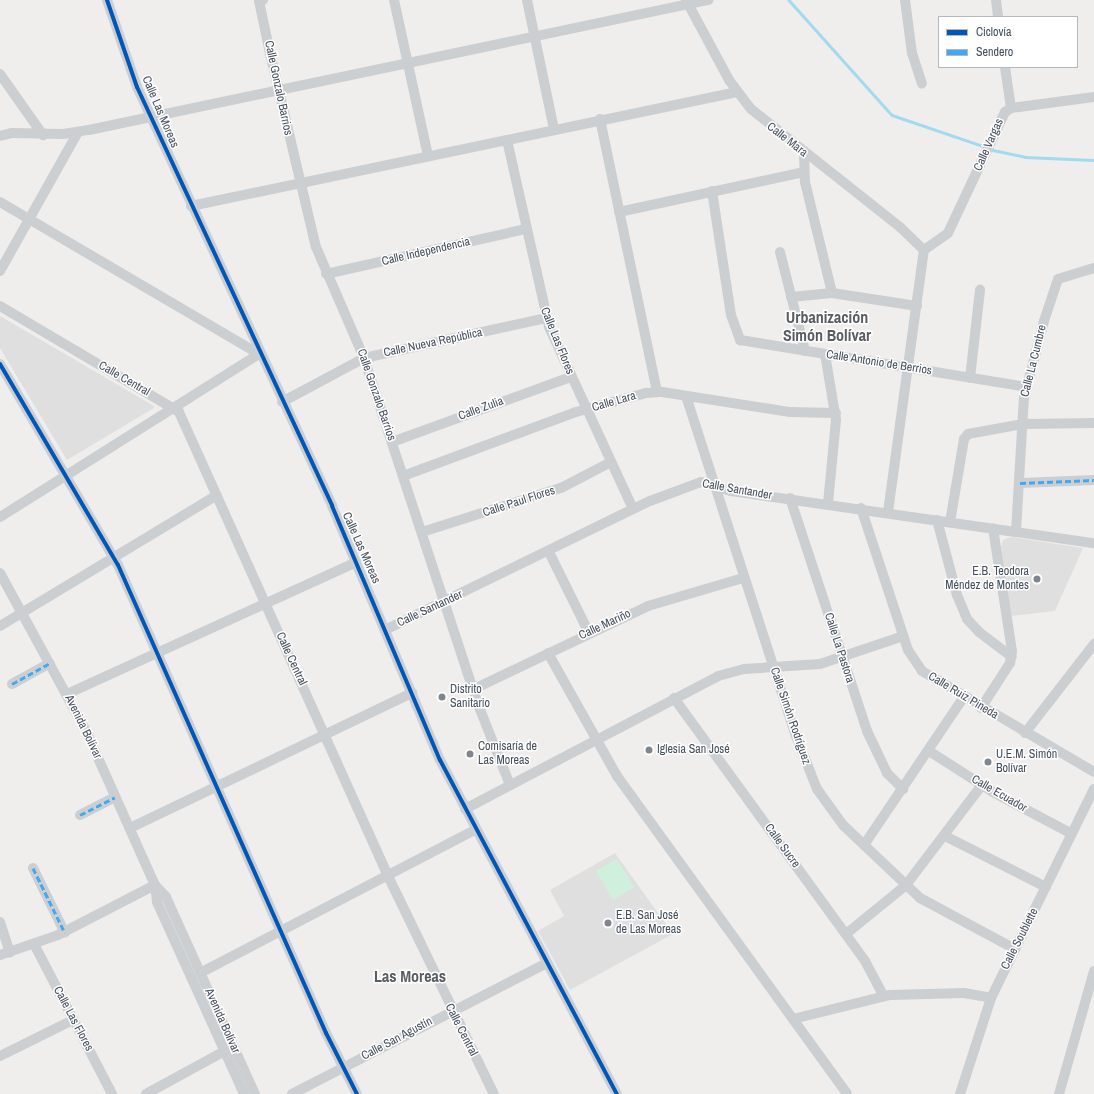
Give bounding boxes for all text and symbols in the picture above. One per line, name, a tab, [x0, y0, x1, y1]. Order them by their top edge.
legend	[938, 16, 1078, 68]
text: Ciclovía	[976, 24, 1012, 40]
street label: Calle Gonzalo Barrios	[261, 39, 295, 137]
text: Sendero	[976, 44, 1013, 60]
street label: Calle Las Moreas	[138, 74, 182, 150]
street label: Calle Vargas	[971, 117, 1007, 173]
street label: Calle Mara	[764, 120, 810, 160]
street label: Calle Independencia	[380, 235, 472, 269]
street label: Calle Las Flores	[537, 305, 577, 377]
district label: Urbanización Simón Bolívar	[783, 307, 871, 345]
street label: Calle La Cumbre	[1018, 323, 1050, 399]
street label: Calle Nueva República	[382, 325, 484, 361]
street label: Calle Gonzalo Barrios	[354, 347, 398, 443]
street label: Calle Antonio de Berrios	[825, 348, 933, 378]
street label: Calle Central	[96, 359, 152, 399]
street label: Calle Lara	[590, 389, 638, 415]
street label: Calle Zulia	[456, 394, 506, 424]
street label: Calle Santander	[701, 477, 773, 503]
street label: Calle Paul Flores	[481, 484, 557, 520]
street label: Calle Las Moreas	[339, 510, 383, 586]
place label: E.B. Teodora Méndez de Montes	[945, 565, 1029, 593]
marker: E.B. Teodora Méndez de Montes	[1032, 574, 1042, 584]
street label: Calle Santander	[395, 588, 465, 630]
street label: Calle Mariño	[577, 607, 633, 643]
street label: Calle La Pastora	[821, 611, 857, 685]
street label: Calle Central	[272, 630, 310, 688]
street label: Calle Simón Rodríguez	[767, 666, 813, 766]
street label: Calle Ruiz Pineda	[925, 669, 1001, 723]
place label: Distrito Sanitario	[450, 683, 490, 711]
marker: Distrito Sanitario	[437, 692, 447, 702]
street label: Avenida Bolívar	[61, 693, 105, 761]
place label: Comisaría de Las Moreas	[478, 740, 537, 768]
place label: Iglesia San José	[657, 743, 730, 757]
marker: Iglesia San José	[644, 745, 654, 755]
place label: U.E.M. Simón Bolívar	[996, 748, 1057, 776]
marker: Comisaría de Las Moreas	[465, 749, 475, 759]
marker: U.E.M. Simón Bolívar	[983, 757, 993, 767]
street label: Calle Ecuador	[969, 772, 1029, 816]
street label: Calle Sucre	[761, 821, 803, 871]
street label: Calle Soublette	[998, 906, 1042, 972]
place label: E.B. San José de Las Moreas	[616, 909, 681, 937]
marker: E.B. San José de Las Moreas	[603, 918, 613, 928]
district label: Las Moreas	[374, 966, 446, 986]
street label: Calle Las Flores	[50, 984, 96, 1054]
street label: Avenida Bolívar	[201, 986, 243, 1056]
street label: Calle Central	[442, 1001, 480, 1059]
street label: Calle San Agustín	[359, 1014, 435, 1064]

